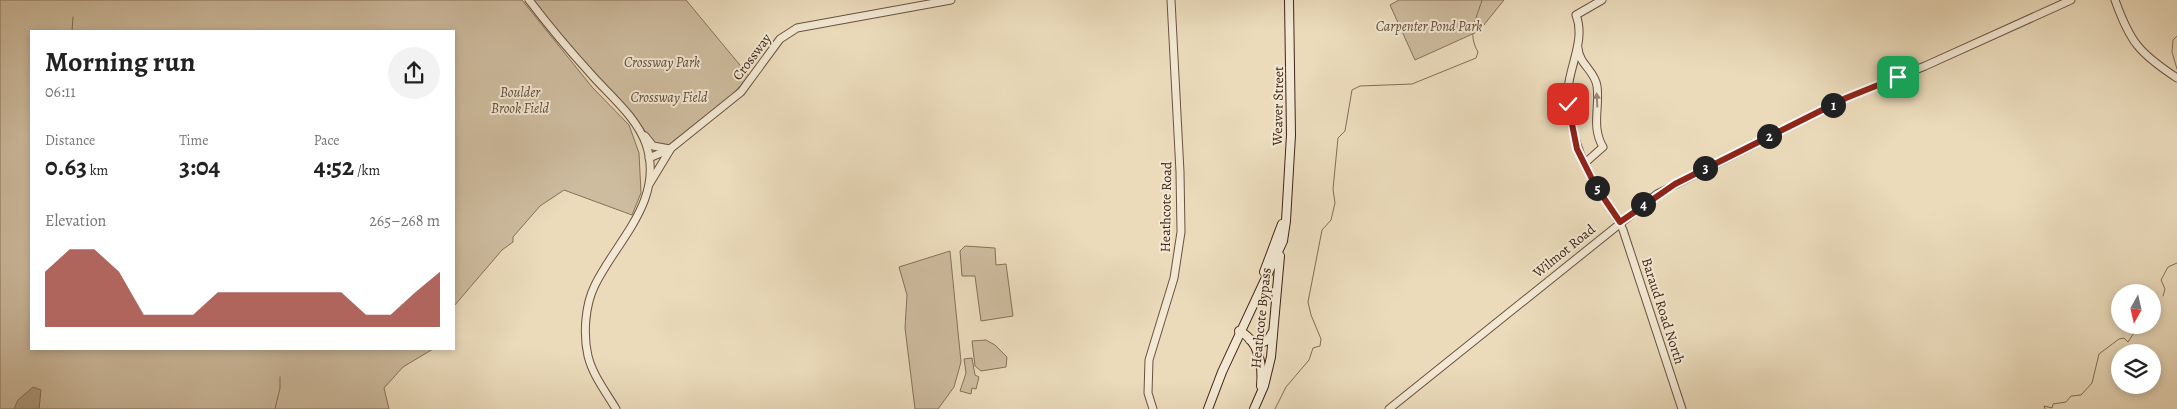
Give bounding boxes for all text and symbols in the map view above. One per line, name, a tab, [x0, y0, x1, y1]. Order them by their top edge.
park label: Carpenter Pond Park	[1376, 17, 1482, 36]
street label: Crossway	[728, 29, 776, 84]
text: Morning run	[45, 43, 195, 81]
button: share	[388, 47, 440, 99]
park label: Crossway Park	[624, 53, 700, 72]
pin	[1877, 56, 1919, 98]
icon: arrive	[1884, 63, 1912, 91]
street label: Weaver Street	[1268, 66, 1288, 147]
text: 06:11	[45, 81, 76, 103]
park label: Boulder Brook Field	[491, 83, 549, 118]
pin	[1547, 83, 1589, 125]
park label: Crossway Field	[630, 88, 708, 107]
icon: check	[1554, 90, 1582, 118]
one-way arrow	[1593, 91, 1601, 107]
pin: 1	[1820, 92, 1846, 118]
text: 1	[1831, 96, 1836, 115]
pin: 2	[1756, 124, 1782, 148]
text: 2	[1766, 127, 1773, 146]
text: Distance	[45, 131, 95, 150]
text: Time	[179, 131, 208, 150]
text: Pace	[314, 131, 340, 150]
text: 0.63	[45, 150, 87, 184]
text: 3:04	[179, 150, 220, 184]
text: 4:52	[314, 150, 354, 184]
pin: 3	[1692, 156, 1718, 180]
text: 3	[1702, 159, 1709, 178]
text: km	[87, 161, 108, 180]
text: /km	[354, 161, 380, 180]
street label: Heathcote Road	[1156, 161, 1176, 253]
pin: 5	[1584, 176, 1610, 200]
text: 5	[1595, 179, 1600, 198]
pin: 4	[1630, 192, 1656, 216]
text: 4	[1640, 195, 1647, 214]
text: Elevation	[45, 210, 106, 232]
text: 265–268 m	[369, 210, 440, 232]
street label: Wilmot Road	[1528, 220, 1599, 283]
street label: Baraud Road North	[1637, 255, 1689, 367]
street label: Heathcote Bypass	[1246, 267, 1276, 369]
north arrow	[2111, 284, 2161, 334]
map controls	[2111, 284, 2161, 394]
button: layers	[2111, 344, 2161, 394]

